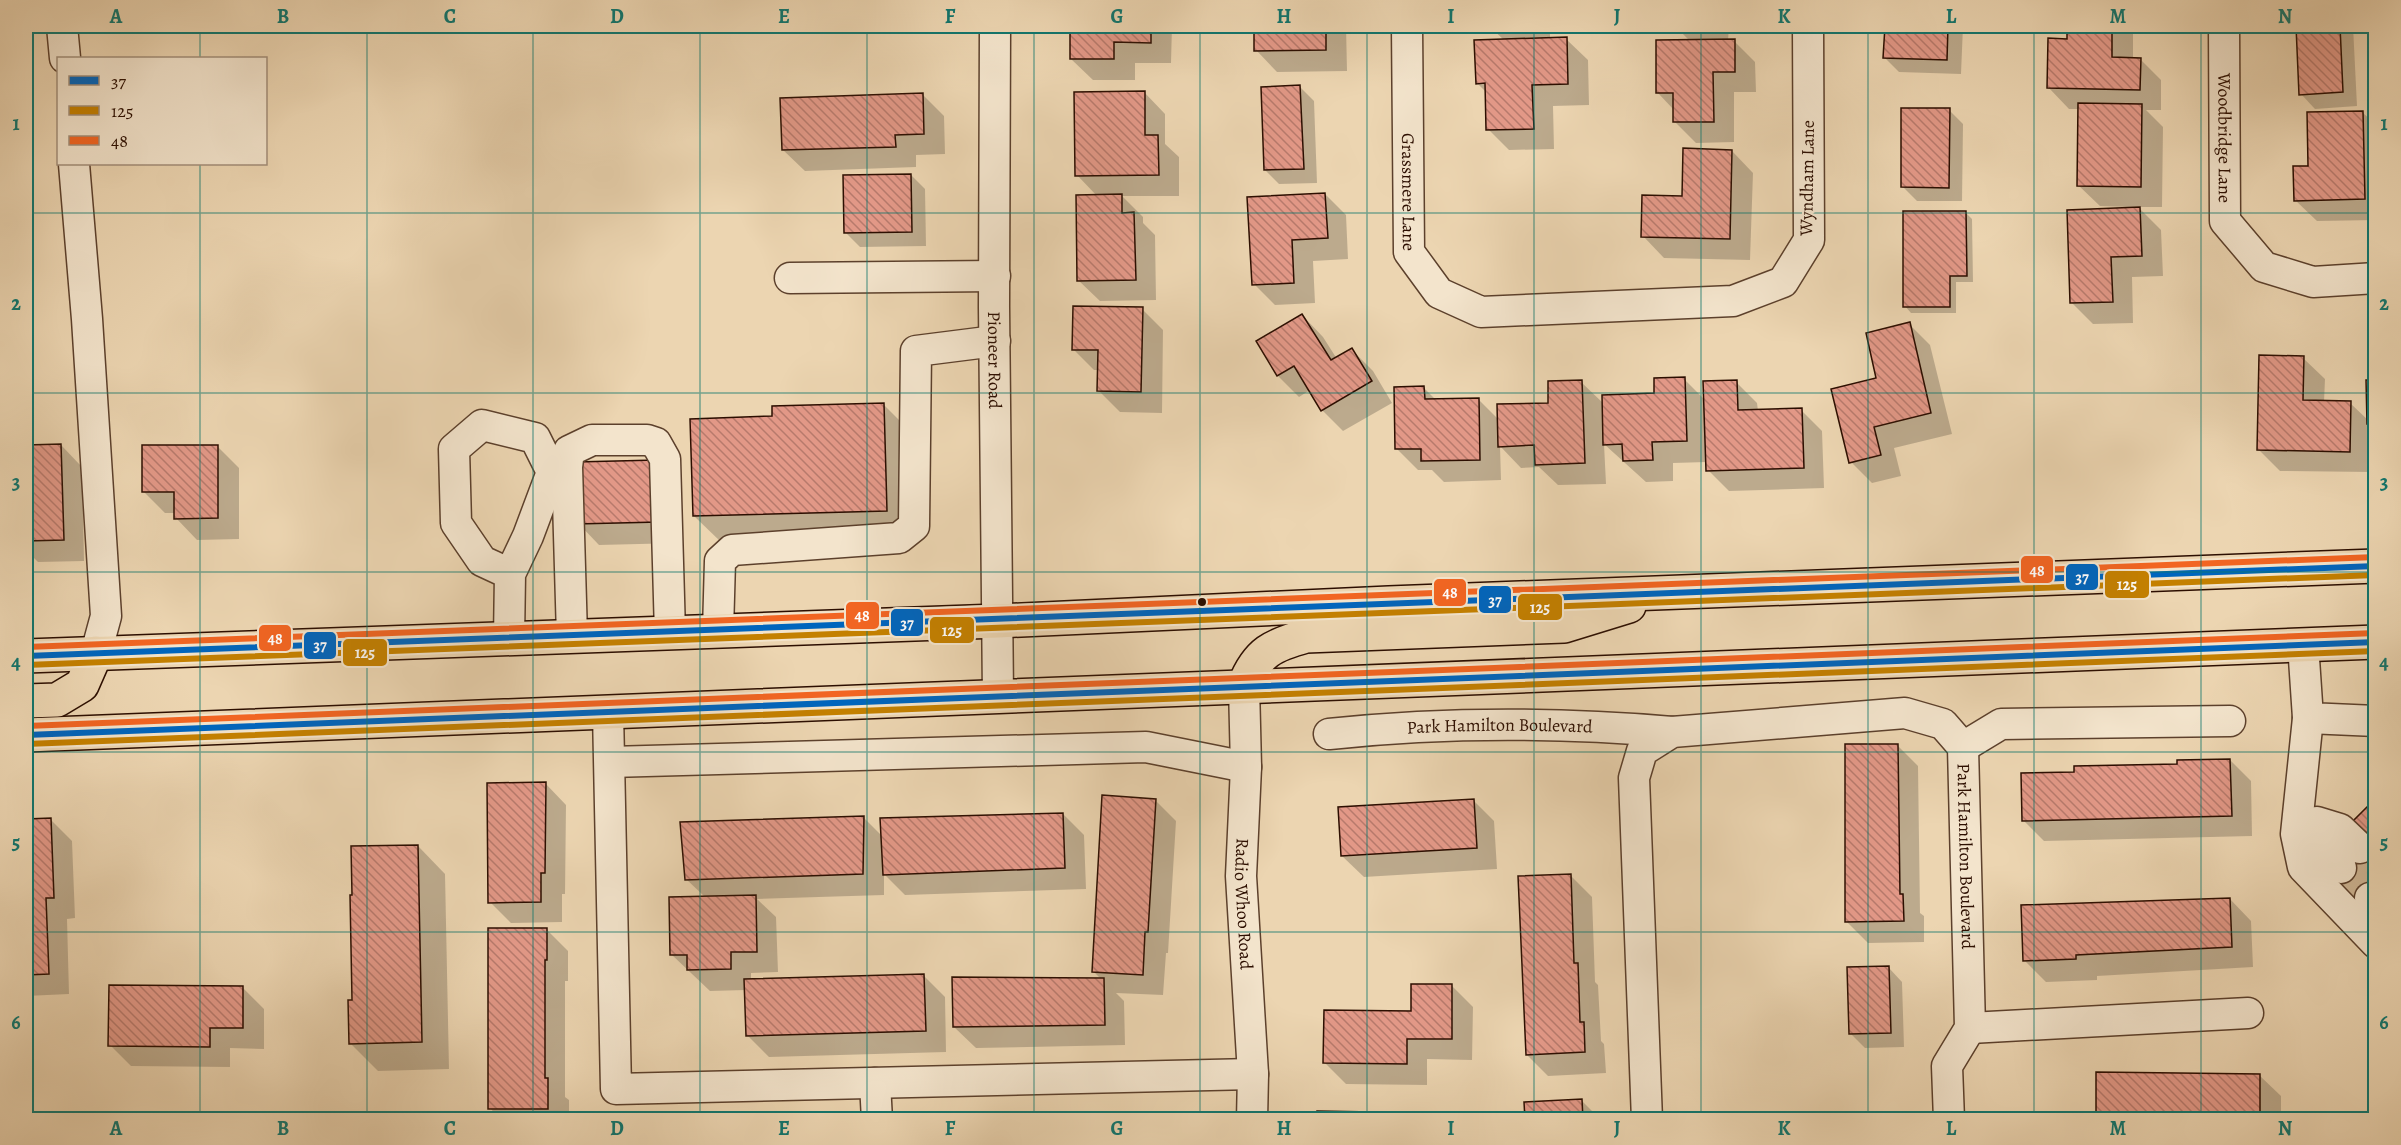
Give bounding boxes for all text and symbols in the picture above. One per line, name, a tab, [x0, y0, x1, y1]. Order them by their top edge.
text: A	[109, 3, 123, 30]
text: B	[277, 3, 289, 30]
text: C	[444, 3, 456, 30]
text: D	[610, 3, 624, 30]
text: E	[778, 3, 790, 30]
text: F	[945, 3, 956, 30]
text: G	[1110, 3, 1124, 30]
text: H	[1277, 3, 1292, 30]
text: I	[1447, 3, 1455, 30]
text: J	[1614, 3, 1621, 30]
text: K	[1777, 3, 1791, 30]
text: L	[1946, 3, 1957, 30]
text: M	[2110, 3, 2127, 30]
text: N	[2278, 3, 2293, 30]
legend	[57, 57, 267, 165]
text: 37	[111, 69, 126, 93]
street label: Woodbridge Lane	[2212, 72, 2237, 203]
text: 125	[111, 99, 133, 123]
text: 1	[12, 110, 20, 137]
text: 1	[2380, 110, 2388, 137]
street label: Wyndham Lane	[1794, 120, 1820, 237]
text: 48	[111, 129, 128, 153]
street label: Grassmere Lane	[1396, 133, 1421, 251]
text: 2	[11, 290, 21, 317]
text: 2	[2379, 290, 2389, 317]
street label: Pioneer Road	[982, 311, 1007, 409]
text: 3	[12, 469, 20, 496]
text: 3	[2380, 469, 2388, 496]
line badge: 48	[2020, 555, 2054, 584]
text: 48	[2029, 560, 2045, 582]
line badge: 37	[2065, 563, 2099, 591]
text: 37	[2075, 567, 2089, 589]
line badge: 125	[2104, 570, 2150, 599]
text: 125	[2117, 574, 2137, 596]
line badge: 48	[1433, 578, 1467, 607]
text: 48	[1442, 582, 1458, 604]
line badge: 37	[1478, 585, 1512, 614]
text: 37	[1488, 590, 1502, 612]
line badge: 125	[1517, 593, 1563, 621]
unlabelled marker	[1196, 596, 1208, 608]
text: 125	[1530, 597, 1550, 619]
line badge: 48	[845, 601, 880, 630]
text: 48	[854, 605, 870, 627]
line badge: 37	[890, 608, 924, 637]
text: 37	[900, 613, 914, 635]
line badge: 125	[929, 616, 975, 644]
text: 125	[942, 620, 962, 642]
line badge: 48	[258, 624, 292, 652]
text: 48	[267, 628, 283, 650]
line badge: 37	[303, 631, 337, 660]
text: 37	[313, 635, 327, 657]
line badge: 125	[342, 638, 388, 667]
text: 125	[355, 642, 375, 664]
text: 4	[11, 649, 21, 676]
text: 4	[2379, 649, 2389, 676]
street label: Park Hamilton Boulevard	[1406, 713, 1594, 740]
street label: Park Hamilton Boulevard	[1951, 763, 1980, 950]
text: 5	[12, 829, 20, 856]
text: 5	[2380, 829, 2388, 856]
street label: Radio Whoo Road	[1229, 838, 1259, 971]
text: 6	[11, 1009, 21, 1036]
text: 6	[2379, 1009, 2389, 1036]
text: A	[109, 1115, 123, 1142]
text: B	[277, 1115, 289, 1142]
text: C	[444, 1115, 456, 1142]
text: D	[610, 1115, 624, 1142]
text: E	[778, 1115, 790, 1142]
text: F	[945, 1115, 956, 1142]
text: G	[1110, 1115, 1124, 1142]
text: H	[1277, 1115, 1292, 1142]
text: I	[1447, 1115, 1455, 1142]
text: J	[1614, 1115, 1621, 1142]
text: K	[1777, 1115, 1791, 1142]
text: L	[1946, 1115, 1957, 1142]
text: M	[2110, 1115, 2127, 1142]
text: N	[2278, 1115, 2293, 1142]

